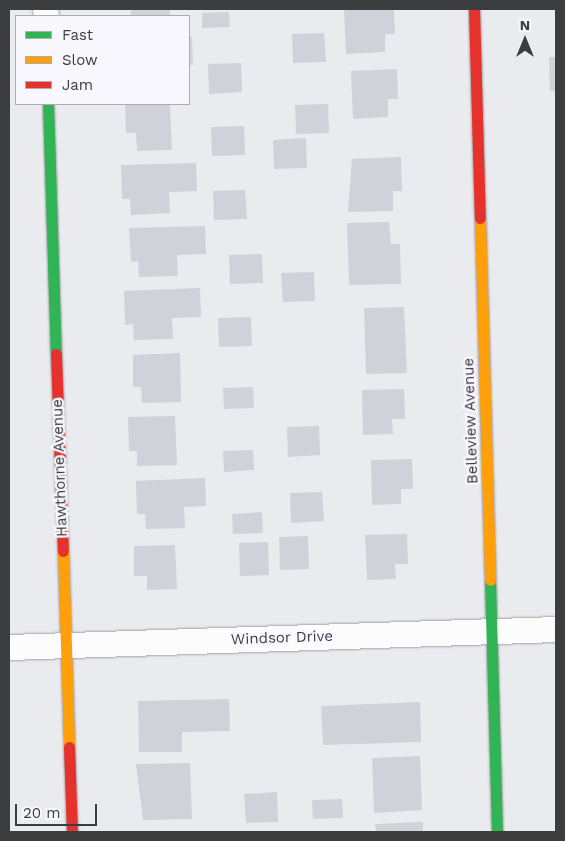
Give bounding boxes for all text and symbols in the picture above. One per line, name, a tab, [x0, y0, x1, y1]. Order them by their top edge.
legend	[15, 15, 190, 105]
north arrow	[500, 15, 550, 65]
text: N	[520, 17, 530, 33]
text: Fast	[62, 26, 93, 44]
text: Slow	[62, 51, 98, 69]
text: Jam	[62, 76, 93, 94]
street label: Belleview Avenue	[460, 357, 482, 485]
street label: Hawthorne Avenue	[49, 398, 71, 538]
street label: Windsor Drive	[230, 627, 334, 649]
scale bar	[18, 794, 100, 826]
text: 20 m	[23, 804, 61, 822]

